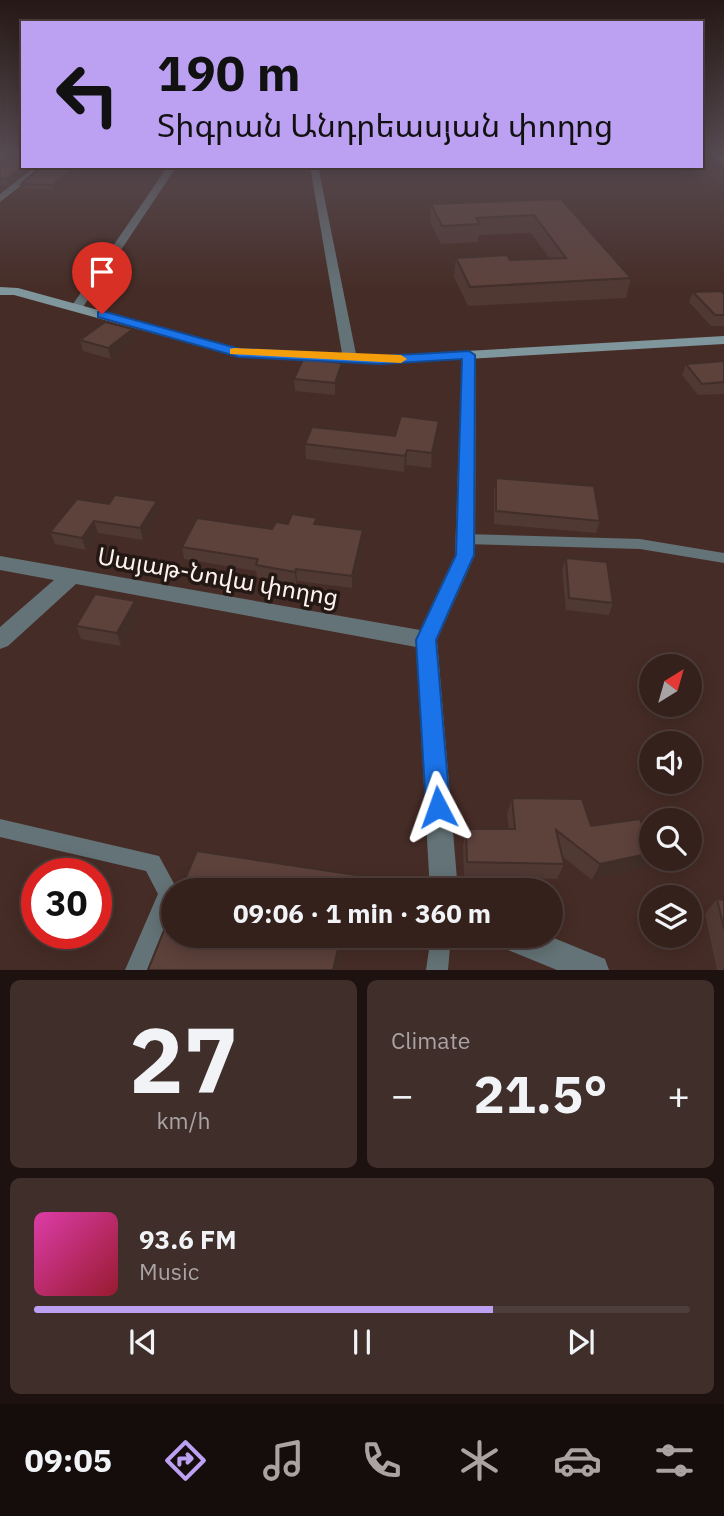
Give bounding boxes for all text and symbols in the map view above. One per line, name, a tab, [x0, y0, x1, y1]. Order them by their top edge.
text: 190 m	[157, 41, 301, 104]
icon: left	[42, 49, 133, 140]
text: Տիգրան Անդրեասյան փողոց	[157, 104, 613, 146]
pin	[72, 242, 132, 314]
icon: arrive	[83, 253, 121, 291]
street label: Սայաթ-Նովա փողոց	[95, 539, 341, 613]
north arrow	[639, 654, 702, 718]
map controls	[639, 654, 702, 948]
button: sound	[639, 731, 702, 794]
position arrow	[401, 770, 475, 844]
button: search	[639, 808, 702, 871]
speed limit sign: 30	[21, 858, 112, 949]
button: layers	[639, 885, 702, 948]
text: 09:06 · 1 min · 360 m	[233, 896, 491, 930]
text: 27	[129, 1000, 238, 1118]
text: Climate	[391, 1025, 470, 1055]
text: 21.5°	[473, 1060, 608, 1127]
text: −	[391, 1070, 414, 1119]
text: +	[667, 1070, 690, 1119]
text: km/h	[156, 1105, 211, 1135]
text: 93.6 FM	[139, 1222, 237, 1256]
text: Music	[139, 1256, 199, 1286]
icon: previous	[124, 1323, 162, 1361]
icon: pause	[343, 1323, 381, 1361]
icon: next	[562, 1323, 600, 1361]
icon: directions	[161, 1436, 210, 1485]
icon: music	[259, 1436, 308, 1485]
icon: phone	[357, 1436, 406, 1485]
icon: climate	[455, 1436, 504, 1485]
icon: car	[553, 1436, 602, 1485]
icon: filters	[650, 1436, 699, 1485]
text: 09:05	[24, 1439, 112, 1481]

